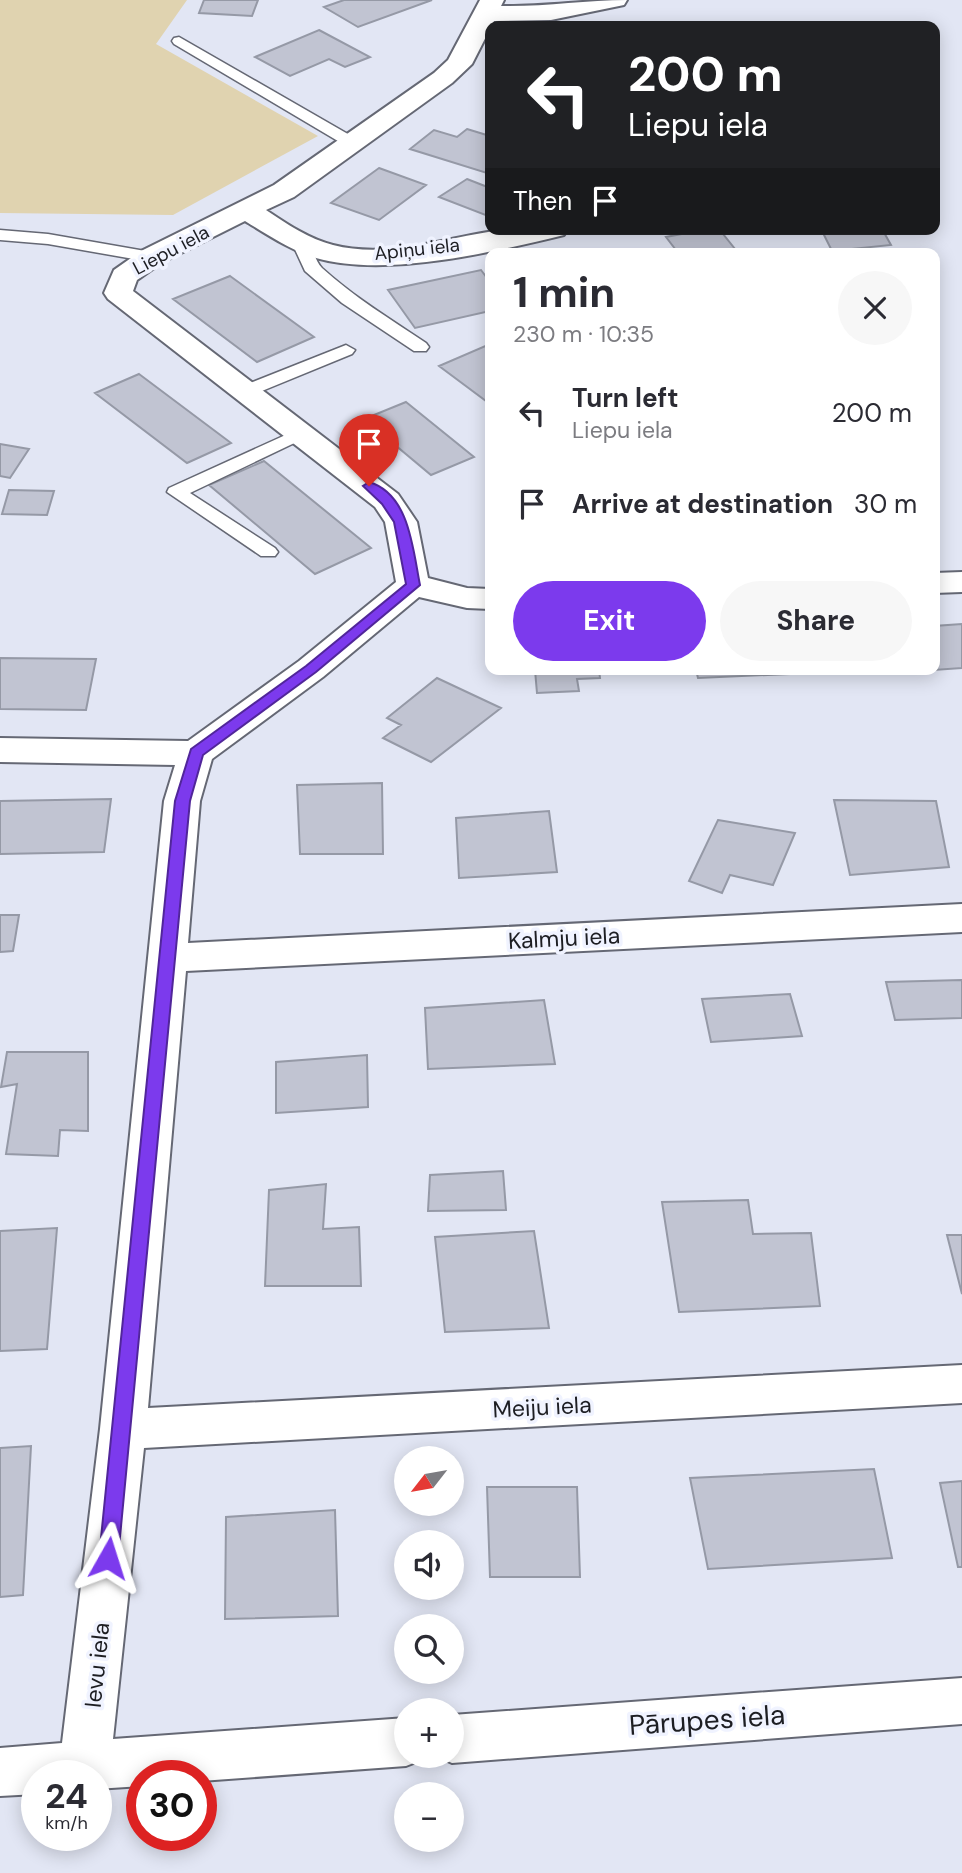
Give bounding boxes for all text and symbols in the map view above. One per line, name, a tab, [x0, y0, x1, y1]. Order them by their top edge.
text: 200 m	[628, 42, 783, 106]
icon: left	[513, 49, 604, 140]
text: Liepu iela	[628, 104, 768, 146]
icon: arrive	[586, 182, 624, 220]
text: Then	[513, 184, 572, 218]
street label: Liepu iela	[128, 219, 214, 281]
street label: Apiņu iela	[373, 232, 461, 266]
text: 1 min	[513, 265, 615, 320]
button: close	[838, 271, 912, 345]
text: 230 m · 10:35	[513, 319, 654, 349]
text: Turn left	[572, 381, 679, 415]
icon: left	[513, 394, 551, 432]
text: 200 m	[832, 396, 912, 430]
pin	[339, 414, 399, 486]
text: Liepu iela	[572, 415, 673, 445]
icon: arrive	[350, 425, 388, 463]
icon: arrive	[513, 485, 551, 523]
text: Arrive at destination	[572, 487, 833, 521]
text: 30 m	[854, 487, 917, 521]
button: Exit	[513, 581, 706, 661]
button: Share	[720, 581, 912, 661]
street label: Kalmju iela	[507, 920, 621, 956]
street label: Meiju iela	[492, 1389, 592, 1425]
north arrow	[394, 1446, 464, 1516]
map controls	[394, 1446, 464, 1852]
position arrow	[71, 1521, 145, 1595]
button: sound	[394, 1530, 464, 1600]
button: search	[394, 1614, 464, 1684]
street label: Ievu iela	[78, 1621, 116, 1709]
street label: Pārupes iela	[628, 1696, 786, 1744]
button: +	[394, 1698, 464, 1768]
speed limit sign: 30	[126, 1760, 217, 1851]
text: 24	[45, 1773, 88, 1819]
button: −	[394, 1782, 464, 1852]
text: km/h	[45, 1811, 88, 1835]

